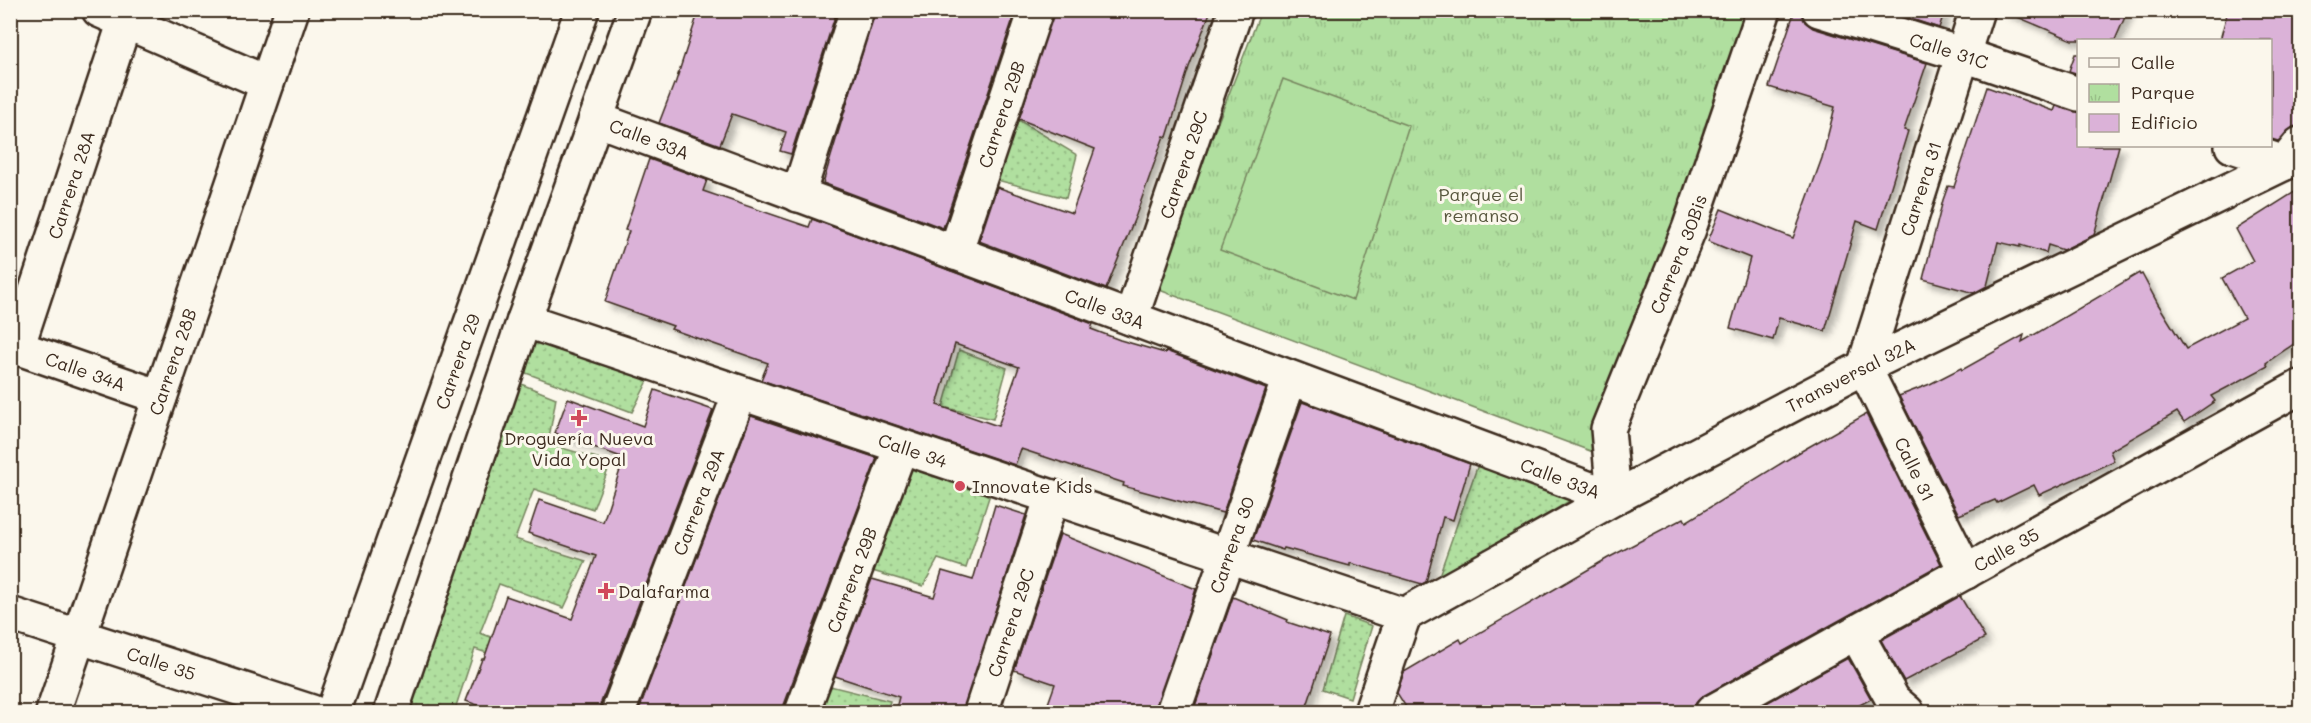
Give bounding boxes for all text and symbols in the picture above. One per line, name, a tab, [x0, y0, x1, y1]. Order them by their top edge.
street label: Calle 31C	[1906, 27, 1992, 74]
legend	[2077, 39, 2272, 147]
text: Calle	[2131, 50, 2175, 74]
street label: Carrera 29B	[972, 58, 1030, 171]
text: Parque	[2131, 80, 2195, 104]
street label: Carrera 29C	[1154, 107, 1213, 222]
text: Edificio	[2131, 110, 2198, 134]
street label: Calle 33A	[606, 113, 693, 165]
street label: Carrera 28A	[42, 127, 100, 242]
street label: Carrera 31	[1894, 138, 1947, 239]
park label: Parque el remanso	[1438, 182, 1524, 227]
street label: Carrera 30Bis	[1644, 191, 1712, 317]
street label: Calle 33A	[1061, 283, 1148, 334]
street label: Carrera 28B	[143, 305, 202, 418]
street label: Carrera 29	[429, 310, 486, 413]
street label: Transversal 32A	[1782, 332, 1919, 418]
street label: Calle 34A	[42, 346, 129, 396]
marker: Droguería Nueva Vida Yopal	[572, 411, 586, 425]
place label: Droguería Nueva Vida Yopal	[504, 426, 654, 471]
street label: Calle 34	[875, 428, 951, 473]
street label: Calle 31	[1889, 433, 1941, 505]
street label: Carrera 29A	[667, 445, 730, 559]
street label: Calle 33A	[1517, 452, 1604, 504]
place label: Innovate Kids	[972, 474, 1093, 498]
marker: Innovate Kids	[953, 479, 967, 493]
street label: Carrera 30	[1203, 493, 1260, 597]
street label: Calle 35	[1969, 522, 2043, 577]
street label: Carrera 29B	[821, 524, 882, 636]
street label: Carrera 29C	[981, 565, 1040, 680]
place label: Dalafarma	[618, 579, 710, 603]
marker: Dalafarma	[599, 584, 613, 598]
street label: Calle 35	[124, 641, 199, 685]

